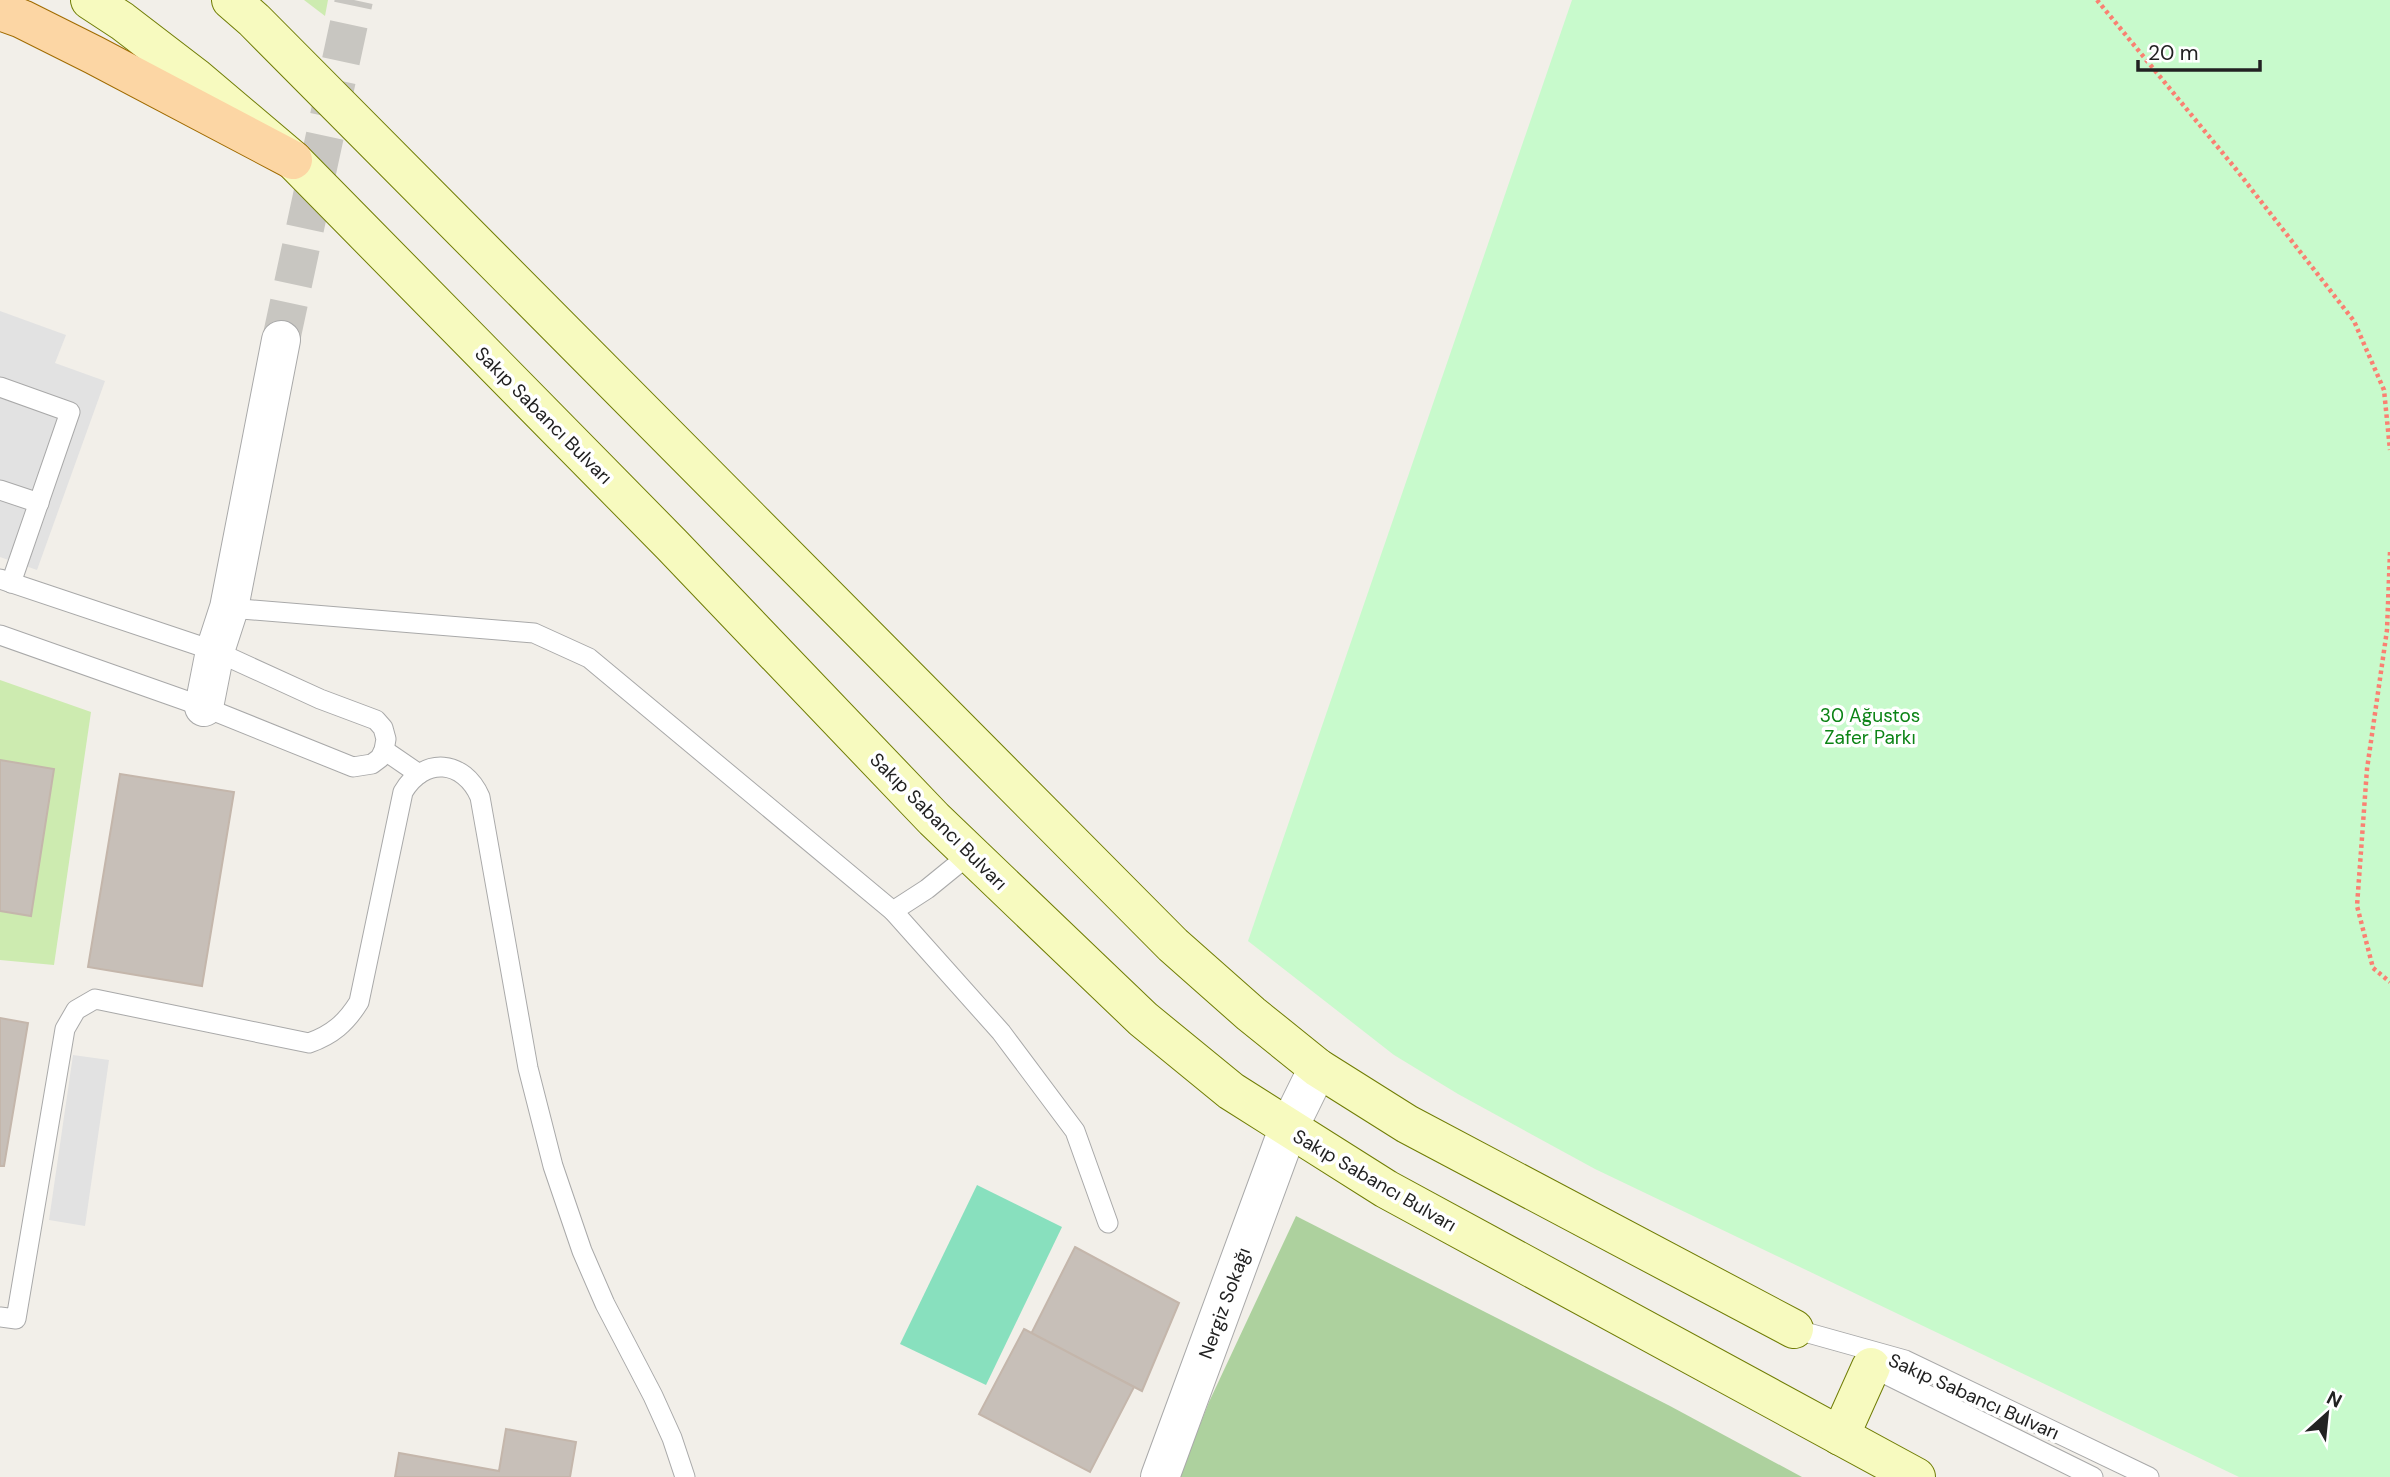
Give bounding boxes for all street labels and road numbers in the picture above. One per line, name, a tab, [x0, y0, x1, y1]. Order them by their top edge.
street label: Sakıp Sabancı Bulvarı	[470, 341, 618, 489]
street label: Sakıp Sabancı Bulvarı	[865, 747, 1013, 895]
street label: Sakıp Sabancı Bulvarı	[1289, 1123, 1461, 1237]
street label: Nergiz Sokağı	[1193, 1244, 1256, 1362]
street label: Sakıp Sabancı Bulvarı	[1884, 1348, 2063, 1445]

